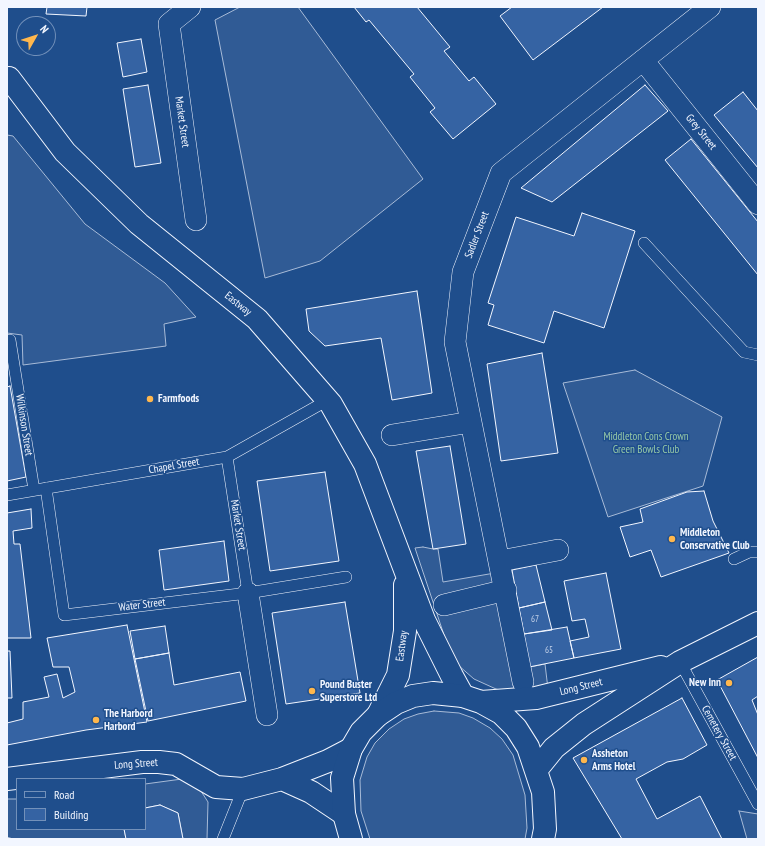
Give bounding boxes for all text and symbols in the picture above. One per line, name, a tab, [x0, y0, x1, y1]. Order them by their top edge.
north arrow	[16, 16, 56, 56]
text: N	[37, 22, 52, 36]
street label: Market Street	[172, 96, 192, 148]
street label: Grey Street	[683, 112, 719, 152]
street label: Sadler Street	[462, 210, 492, 260]
street label: Eastway	[222, 289, 254, 319]
place label: Farmfoods	[158, 392, 199, 406]
street label: Wilkinson Street	[13, 393, 35, 457]
marker: Farmfoods	[145, 394, 155, 404]
park label: Middleton Cons Crown Green Bowls Club	[603, 430, 689, 456]
street label: Chapel Street	[148, 455, 200, 477]
street label: Market Street	[227, 499, 249, 551]
place label: Middleton Conservative Club	[680, 526, 750, 552]
marker: Middleton Conservative Club	[667, 534, 677, 544]
street label: Water Street	[118, 596, 166, 614]
house number: 67	[531, 614, 539, 624]
street label: Eastway	[393, 630, 411, 662]
house number: 65	[545, 645, 553, 655]
street label: Long Street	[558, 675, 604, 699]
place label: New Inn	[689, 676, 721, 690]
place label: Pound Buster Superstore Ltd	[320, 678, 377, 704]
marker: New Inn	[724, 678, 734, 688]
marker: Pound Buster Superstore Ltd	[307, 686, 317, 696]
street label: Cemetery Street	[699, 703, 739, 763]
place label: The Harbord Harbord	[104, 707, 153, 733]
marker: The Harbord Harbord	[91, 715, 101, 725]
place label: Assheton Arms Hotel	[592, 747, 635, 773]
marker: Assheton Arms Hotel	[579, 755, 589, 765]
street label: Long Street	[114, 756, 158, 772]
legend	[16, 778, 146, 830]
text: Road	[54, 787, 74, 802]
text: Building	[54, 807, 89, 822]

